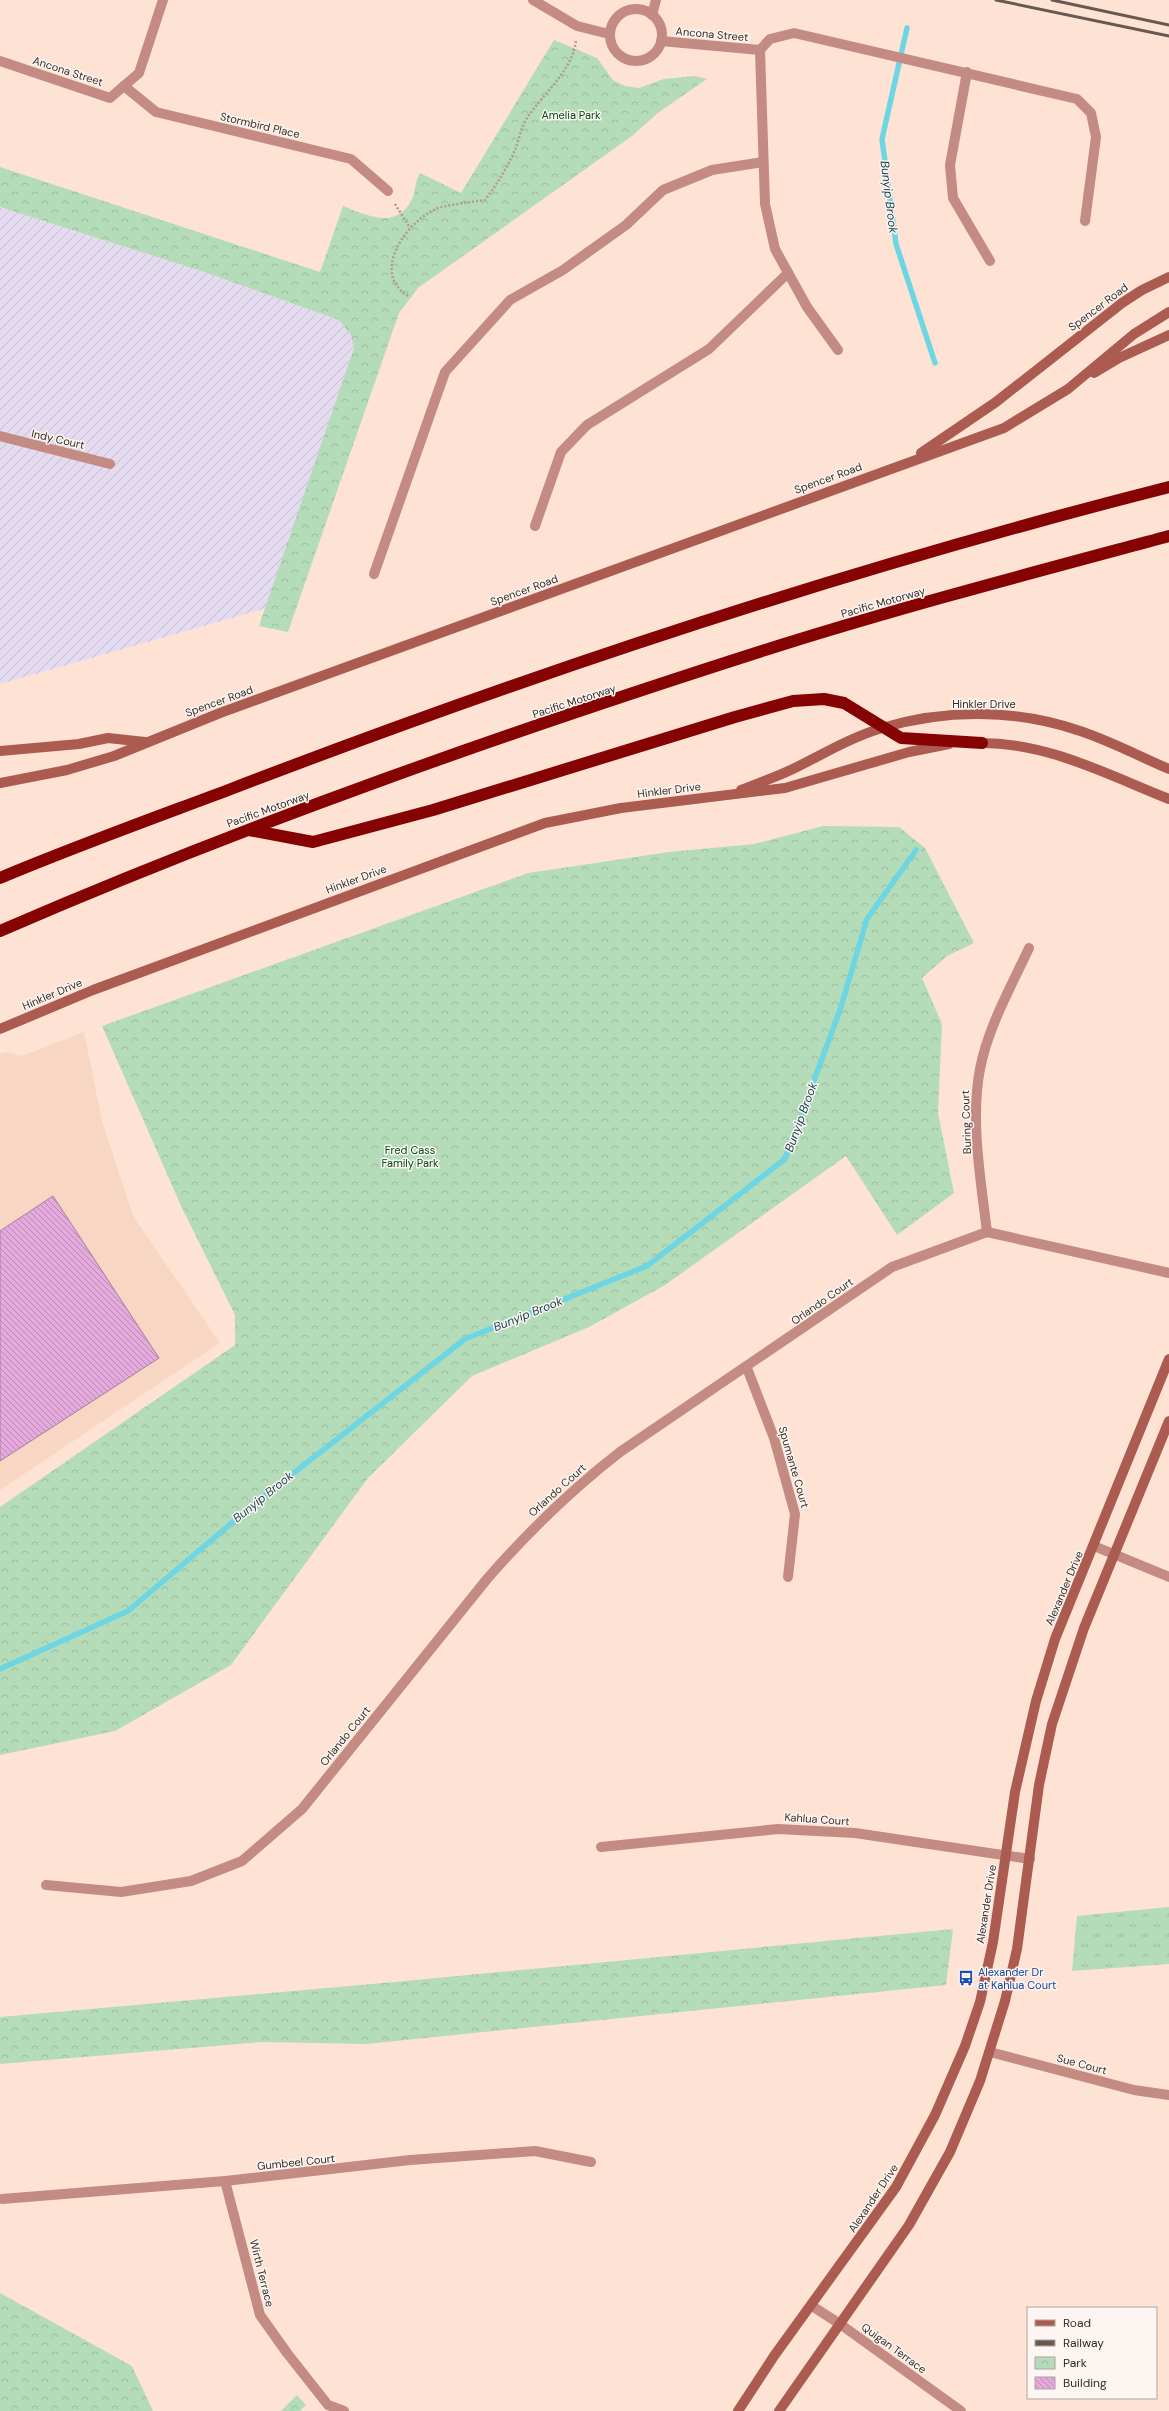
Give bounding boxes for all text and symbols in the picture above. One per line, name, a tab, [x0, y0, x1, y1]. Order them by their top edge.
street label: Ancona Street	[675, 24, 749, 44]
street label: Ancona Street	[31, 53, 105, 89]
park label: Amelia Park	[541, 108, 601, 122]
street label: Stormbird Place	[219, 109, 301, 141]
water label: Bunyip Brook	[877, 160, 901, 235]
street label: Spencer Road	[1065, 280, 1131, 334]
street label: Indy Court	[30, 426, 86, 452]
street label: Spencer Road	[792, 459, 864, 497]
street label: Spencer Road	[488, 571, 560, 609]
street label: Pacific Motorway	[839, 583, 927, 621]
street label: Pacific Motorway	[531, 681, 617, 721]
street label: Spencer Road	[183, 682, 255, 720]
street label: Hinkler Drive	[952, 697, 1016, 711]
street label: Hinkler Drive	[637, 779, 701, 801]
street label: Pacific Motorway	[225, 788, 311, 830]
street label: Hinkler Drive	[324, 862, 388, 896]
street label: Hinkler Drive	[20, 975, 84, 1013]
water label: Bunyip Brook	[781, 1079, 821, 1154]
street label: Buring Court	[958, 1090, 974, 1154]
park label: Fred Cass Family Park	[381, 1143, 439, 1170]
street label: Orlando Court	[788, 1274, 856, 1328]
water label: Bunyip Brook	[491, 1293, 566, 1335]
street label: Spumante Court	[776, 1425, 812, 1509]
street label: Orlando Court	[525, 1460, 589, 1520]
water label: Bunyip Brook	[230, 1467, 297, 1526]
street label: Alexander Drive	[1042, 1549, 1086, 1627]
street label: Orlando Court	[317, 1703, 373, 1769]
street label: Kahlua Court	[784, 1810, 850, 1828]
street label: Alexander Drive	[973, 1864, 999, 1944]
place label: Alexander Dr at Kahlua Court	[978, 1965, 1056, 1992]
bus stop icon: Alexander Dr at Kahlua Court	[957, 1969, 975, 1987]
street label: Sue Court	[1056, 2051, 1108, 2077]
street label: Gumbeel Court	[256, 2151, 336, 2173]
street label: Alexander Drive	[845, 2161, 901, 2235]
street label: Wirth Terrace	[247, 2238, 277, 2308]
legend	[1027, 2307, 1157, 2399]
text: Road	[1063, 2315, 1091, 2331]
street label: Quigan Terrace	[859, 2320, 929, 2376]
text: Railway	[1063, 2335, 1104, 2351]
text: Park	[1063, 2355, 1087, 2371]
text: Building	[1063, 2375, 1107, 2391]

